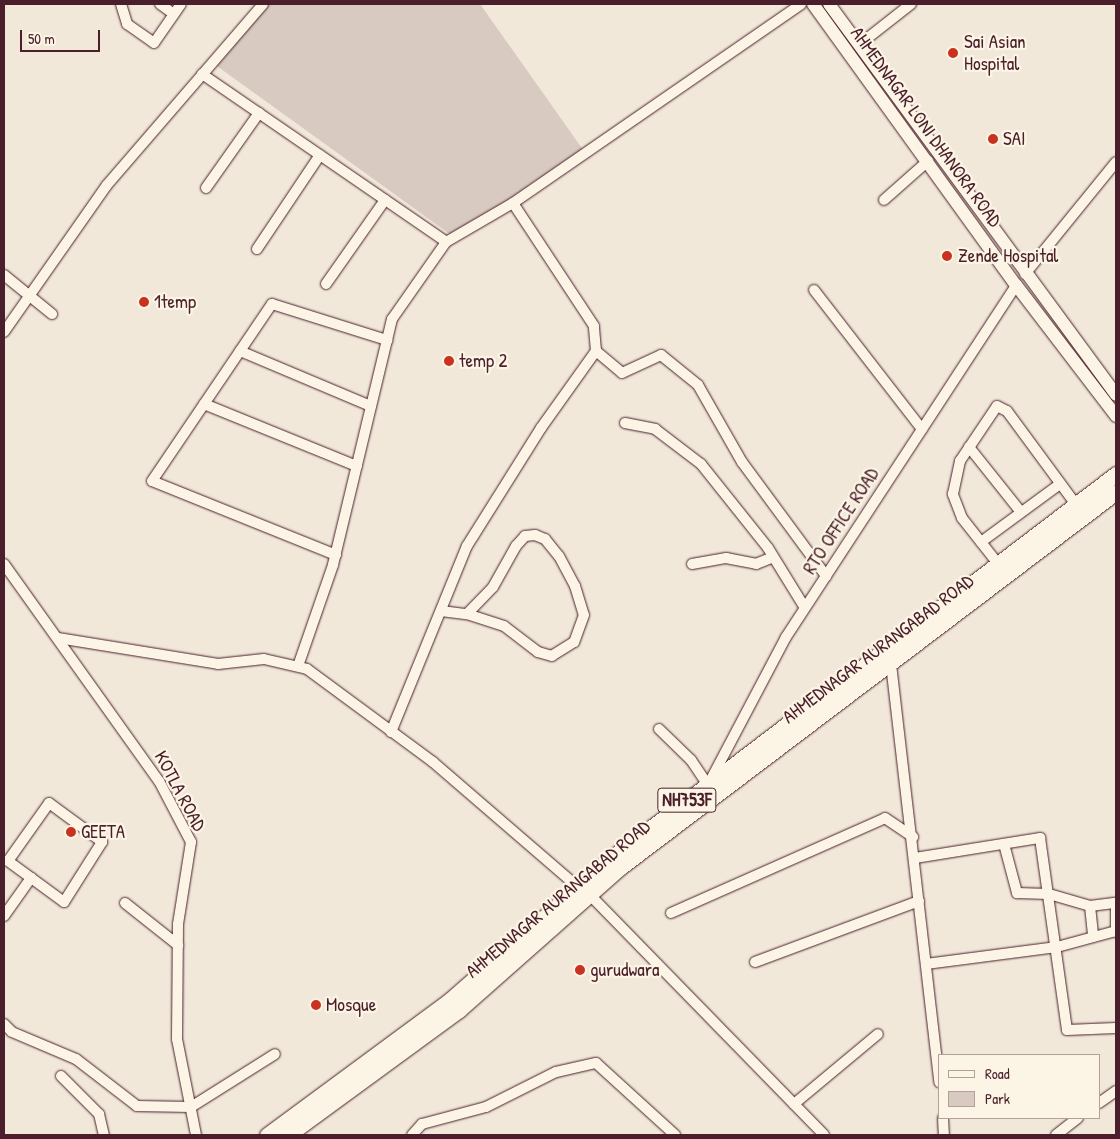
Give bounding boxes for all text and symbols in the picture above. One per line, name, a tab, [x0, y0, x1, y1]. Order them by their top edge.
scale bar	[22, 20, 102, 52]
street label: AHMEDNAGAR LONI DHANORA ROAD	[846, 22, 1006, 232]
text: 50 m	[28, 28, 55, 49]
place label: Sai Asian Hospital	[964, 31, 1026, 75]
marker: Sai Asian Hospital	[946, 46, 960, 60]
place label: SAI	[1003, 128, 1025, 150]
marker: SAI	[987, 133, 999, 145]
place label: Zende Hospital	[958, 245, 1058, 267]
marker: Zende Hospital	[940, 249, 954, 263]
place label: 1temp	[154, 291, 196, 313]
marker: 1temp	[138, 296, 150, 308]
place label: temp 2	[459, 350, 507, 372]
marker: temp 2	[443, 355, 455, 367]
street label: RTO OFFICE ROAD	[798, 463, 884, 579]
street label: AHMEDNAGAR AURANGABAD ROAD	[778, 570, 978, 728]
street label: KOTLA ROAD	[149, 747, 211, 835]
road number: NH753F	[657, 784, 717, 816]
street label: AHMEDNAGAR AURANGABAD ROAD	[461, 815, 655, 983]
place label: GEETA	[81, 821, 125, 843]
marker: GEETA	[65, 826, 77, 838]
place label: gurudwara	[590, 959, 659, 981]
marker: gurudwara	[574, 964, 586, 976]
place label: Mosque	[326, 994, 376, 1016]
marker: Mosque	[310, 999, 322, 1011]
legend	[938, 1054, 1100, 1119]
text: Road	[985, 1063, 1010, 1084]
text: Park	[985, 1088, 1010, 1109]

